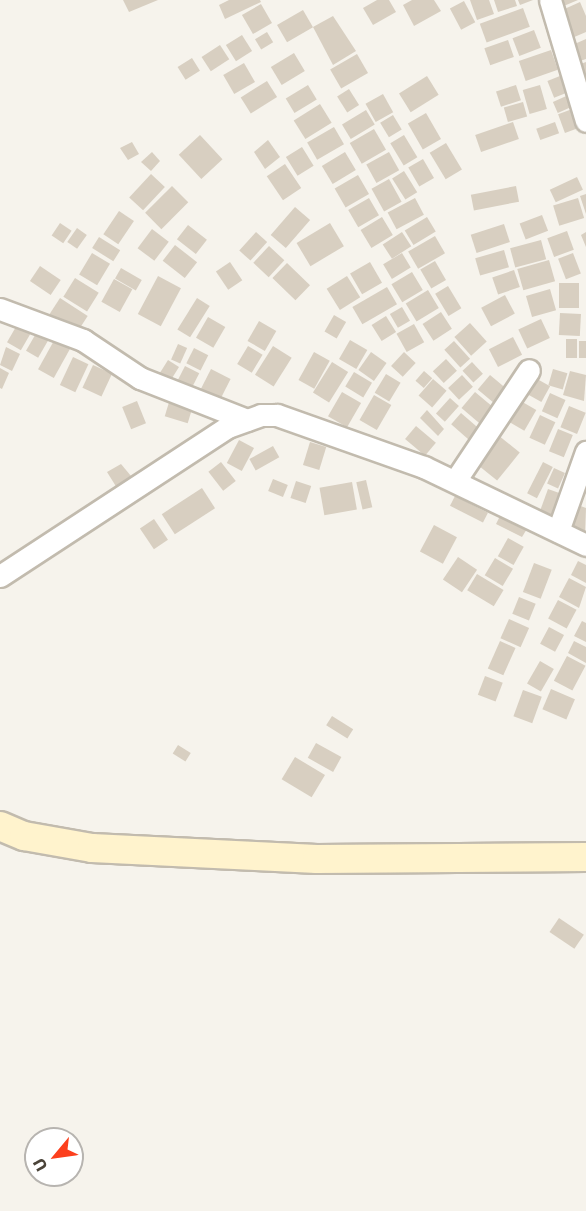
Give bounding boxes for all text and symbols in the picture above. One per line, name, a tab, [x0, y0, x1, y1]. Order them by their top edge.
north arrow	[24, 1127, 84, 1187]
text: U	[28, 1155, 51, 1175]

